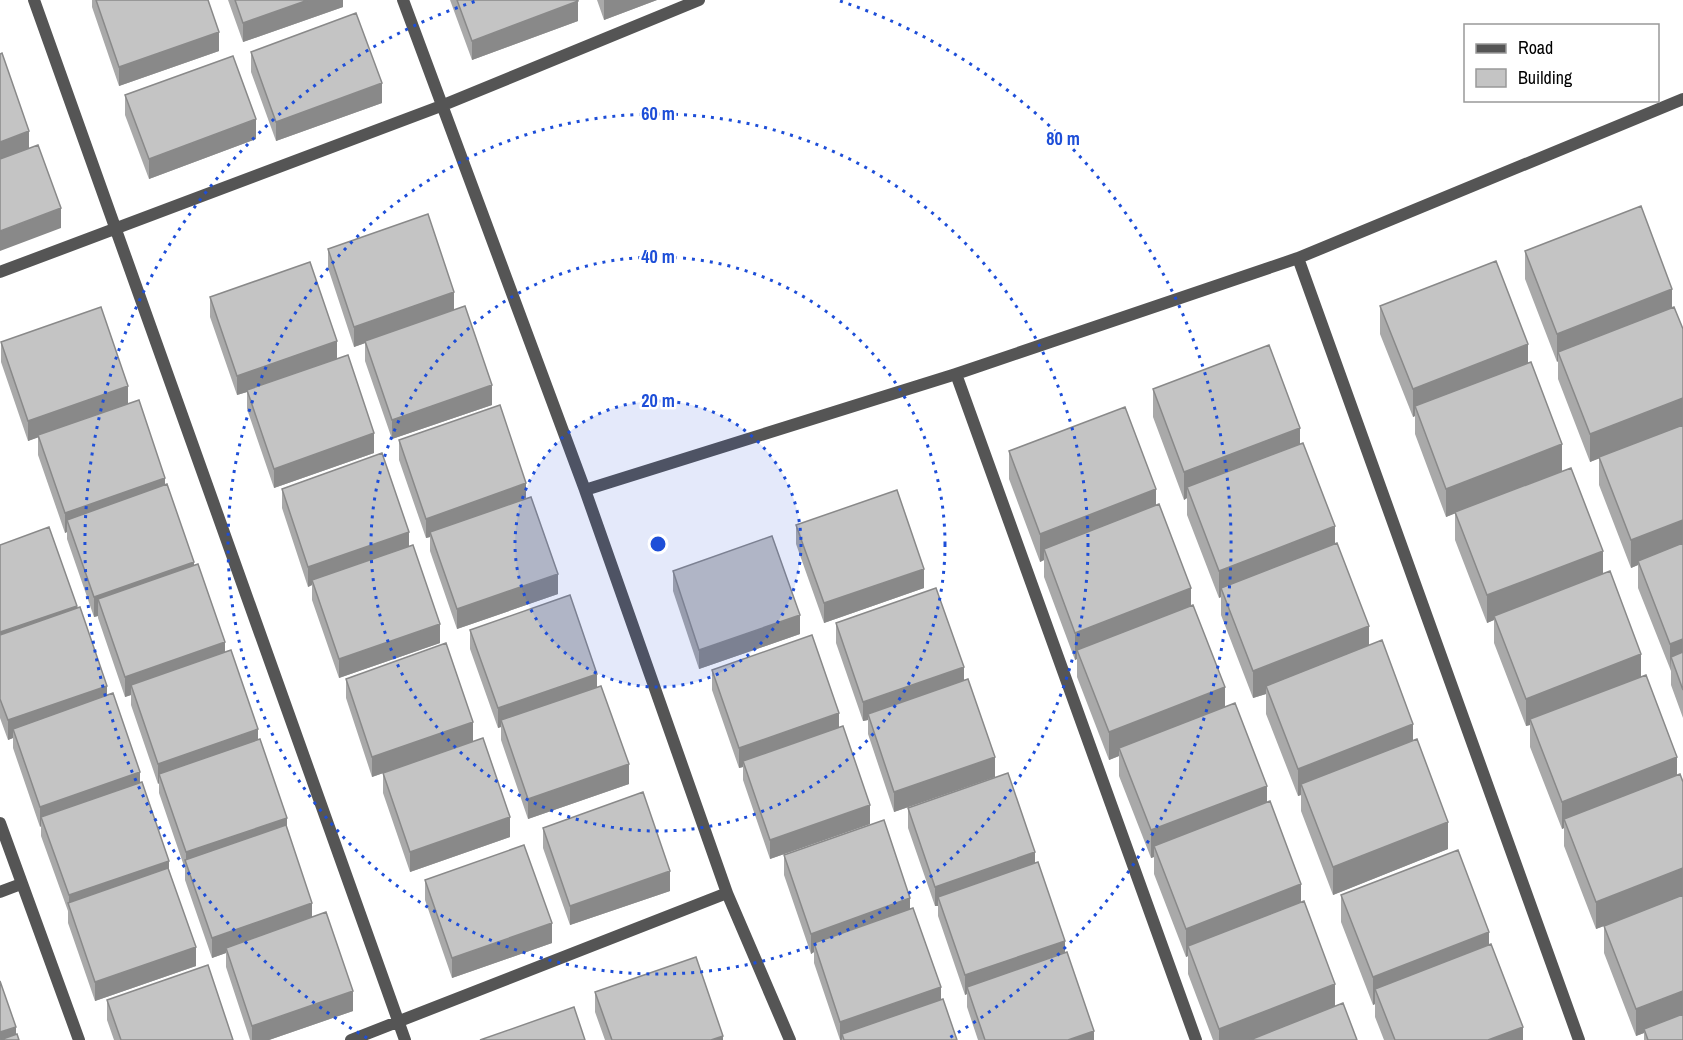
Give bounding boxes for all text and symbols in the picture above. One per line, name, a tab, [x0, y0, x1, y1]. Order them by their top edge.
legend	[1464, 24, 1659, 102]
text: Road	[1518, 35, 1553, 60]
text: Building	[1518, 65, 1573, 90]
text: 60 m	[641, 101, 675, 126]
text: 80 m	[1046, 126, 1080, 151]
text: 40 m	[641, 244, 675, 269]
text: 20 m	[641, 388, 675, 413]
centre of rings	[648, 534, 668, 554]

